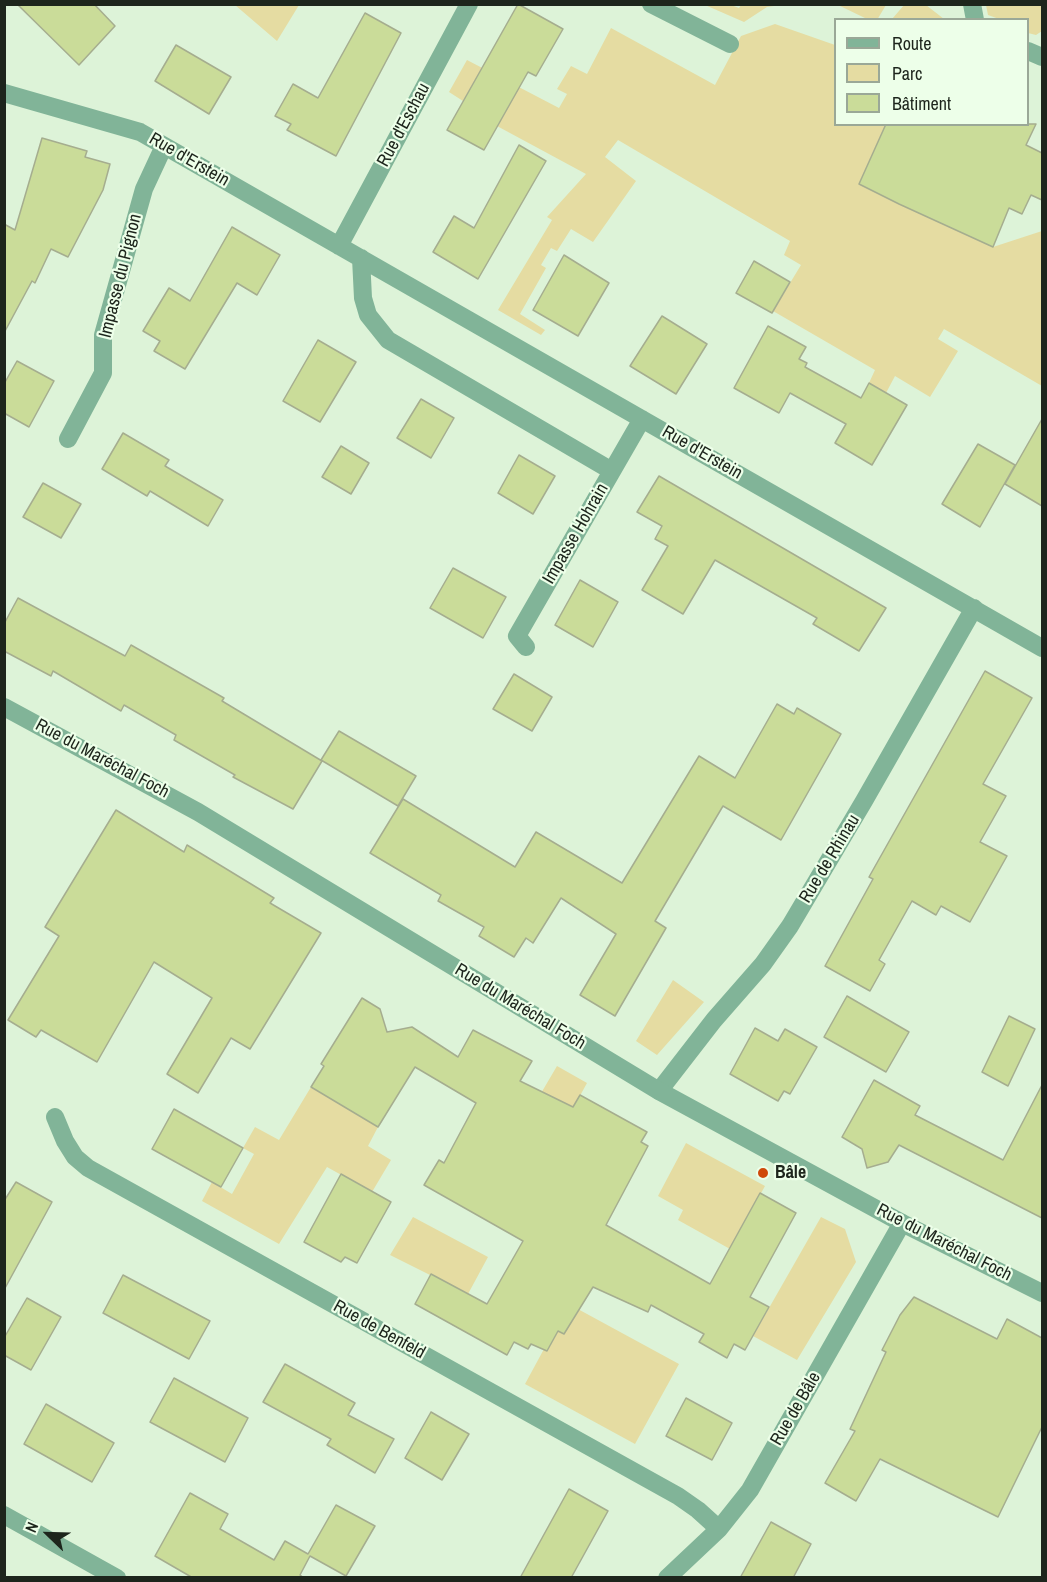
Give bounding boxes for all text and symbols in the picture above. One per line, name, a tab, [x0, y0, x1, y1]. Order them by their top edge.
legend	[834, 18, 1029, 126]
text: Route	[892, 31, 931, 56]
text: Parc	[892, 61, 922, 86]
street label: Rue d'Eschau	[373, 80, 435, 170]
text: Bâtiment	[892, 91, 951, 116]
street label: Rue d'Erstein	[145, 128, 233, 192]
street label: Impasse du Pignon	[95, 212, 147, 340]
street label: Rue d'Erstein	[658, 421, 746, 485]
street label: Impasse Hohrain	[539, 480, 613, 588]
street label: Rue du Maréchal Foch	[31, 715, 173, 803]
street label: Rue de Rhinau	[795, 811, 865, 907]
street label: Rue du Maréchal Foch	[451, 959, 589, 1055]
place label: Bâle	[775, 1162, 806, 1184]
marker: Bâle	[756, 1166, 770, 1180]
street label: Rue du Maréchal Foch	[873, 1200, 1015, 1286]
street label: Rue de Benfeld	[329, 1296, 429, 1364]
street label: Rue de Bâle	[766, 1368, 826, 1450]
north arrow	[18, 1504, 78, 1564]
text: N	[19, 1518, 43, 1536]

